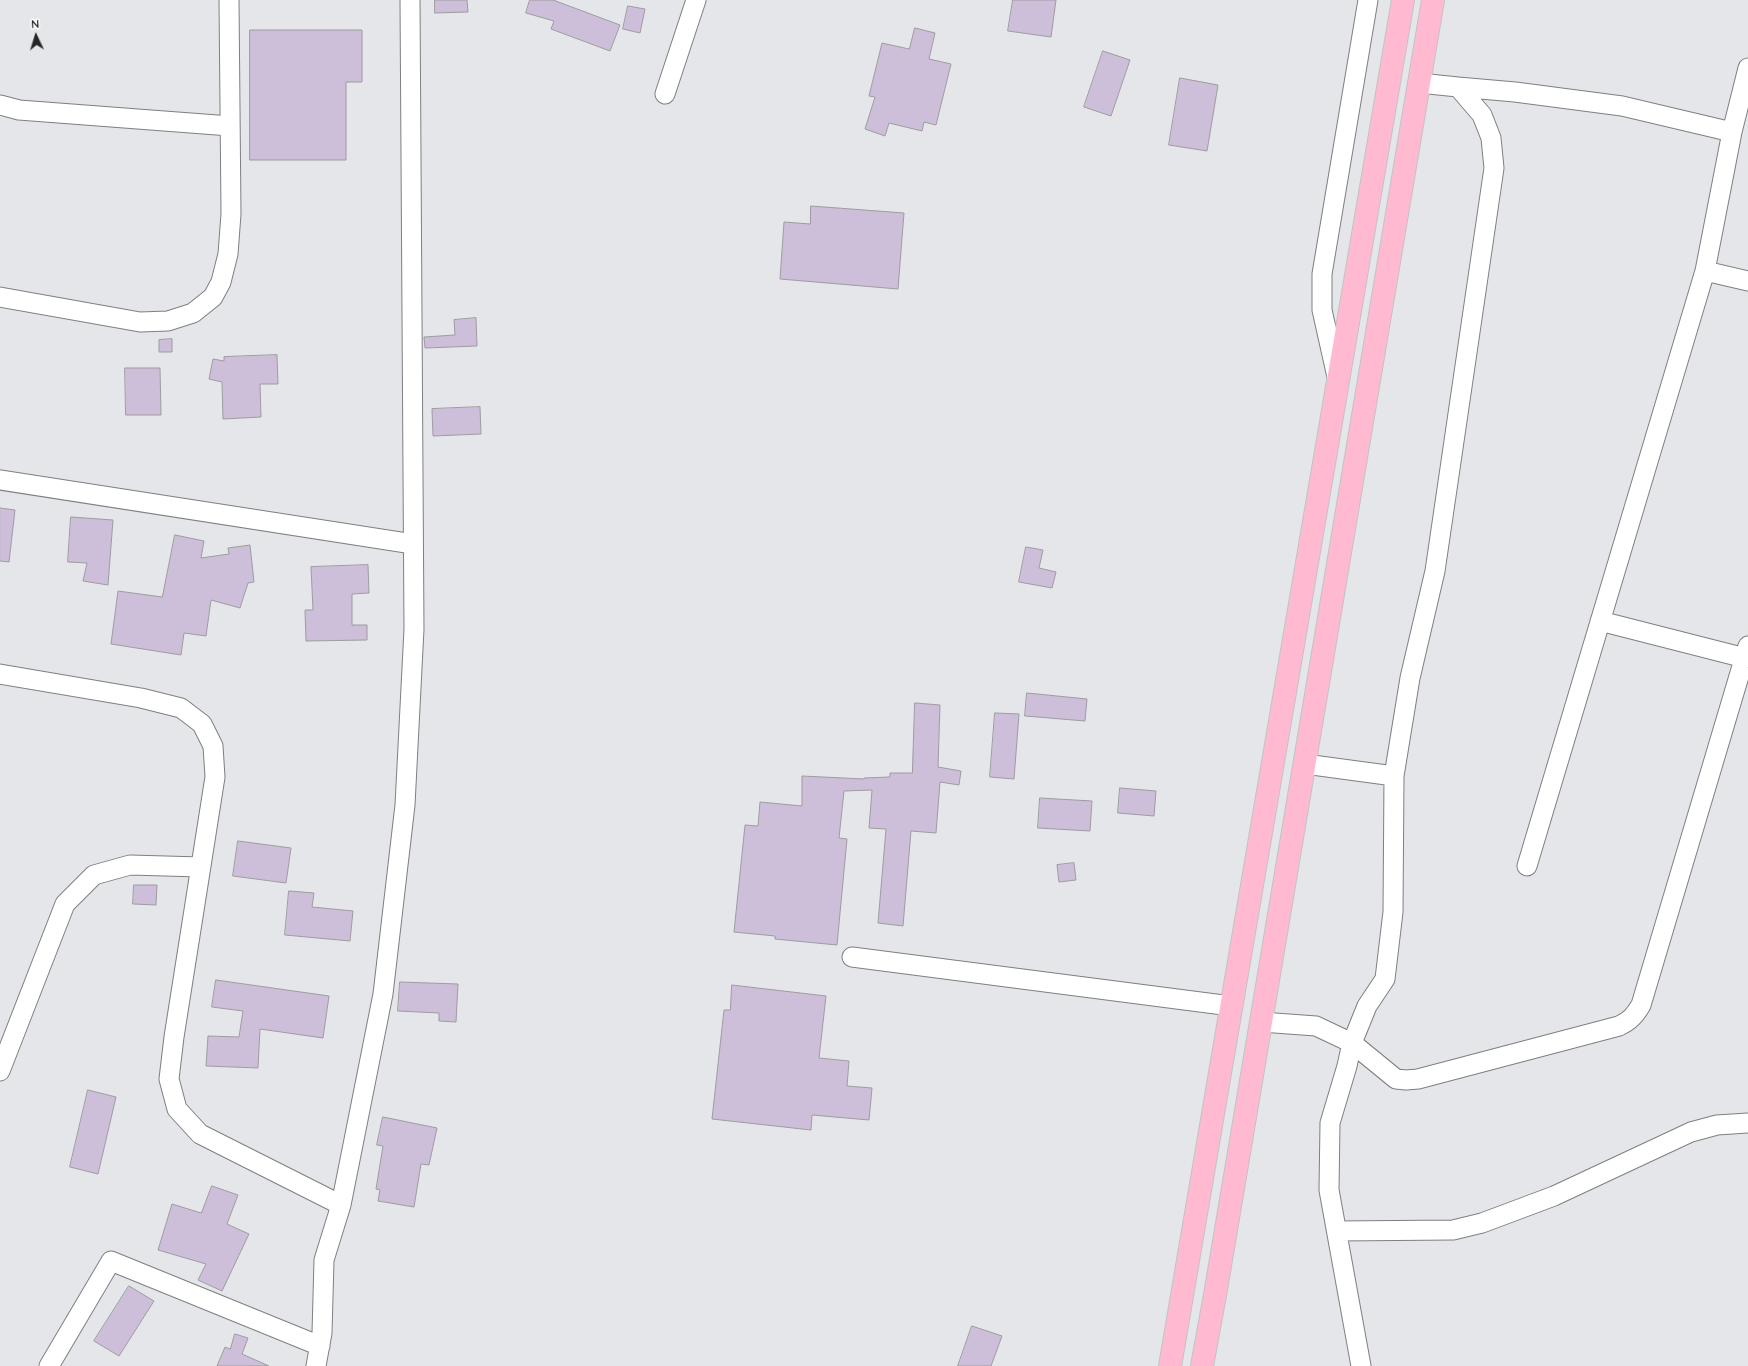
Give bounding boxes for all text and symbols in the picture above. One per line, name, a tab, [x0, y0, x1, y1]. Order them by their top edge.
north arrow	[16, 16, 56, 56]
text: N	[31, 17, 40, 31]

